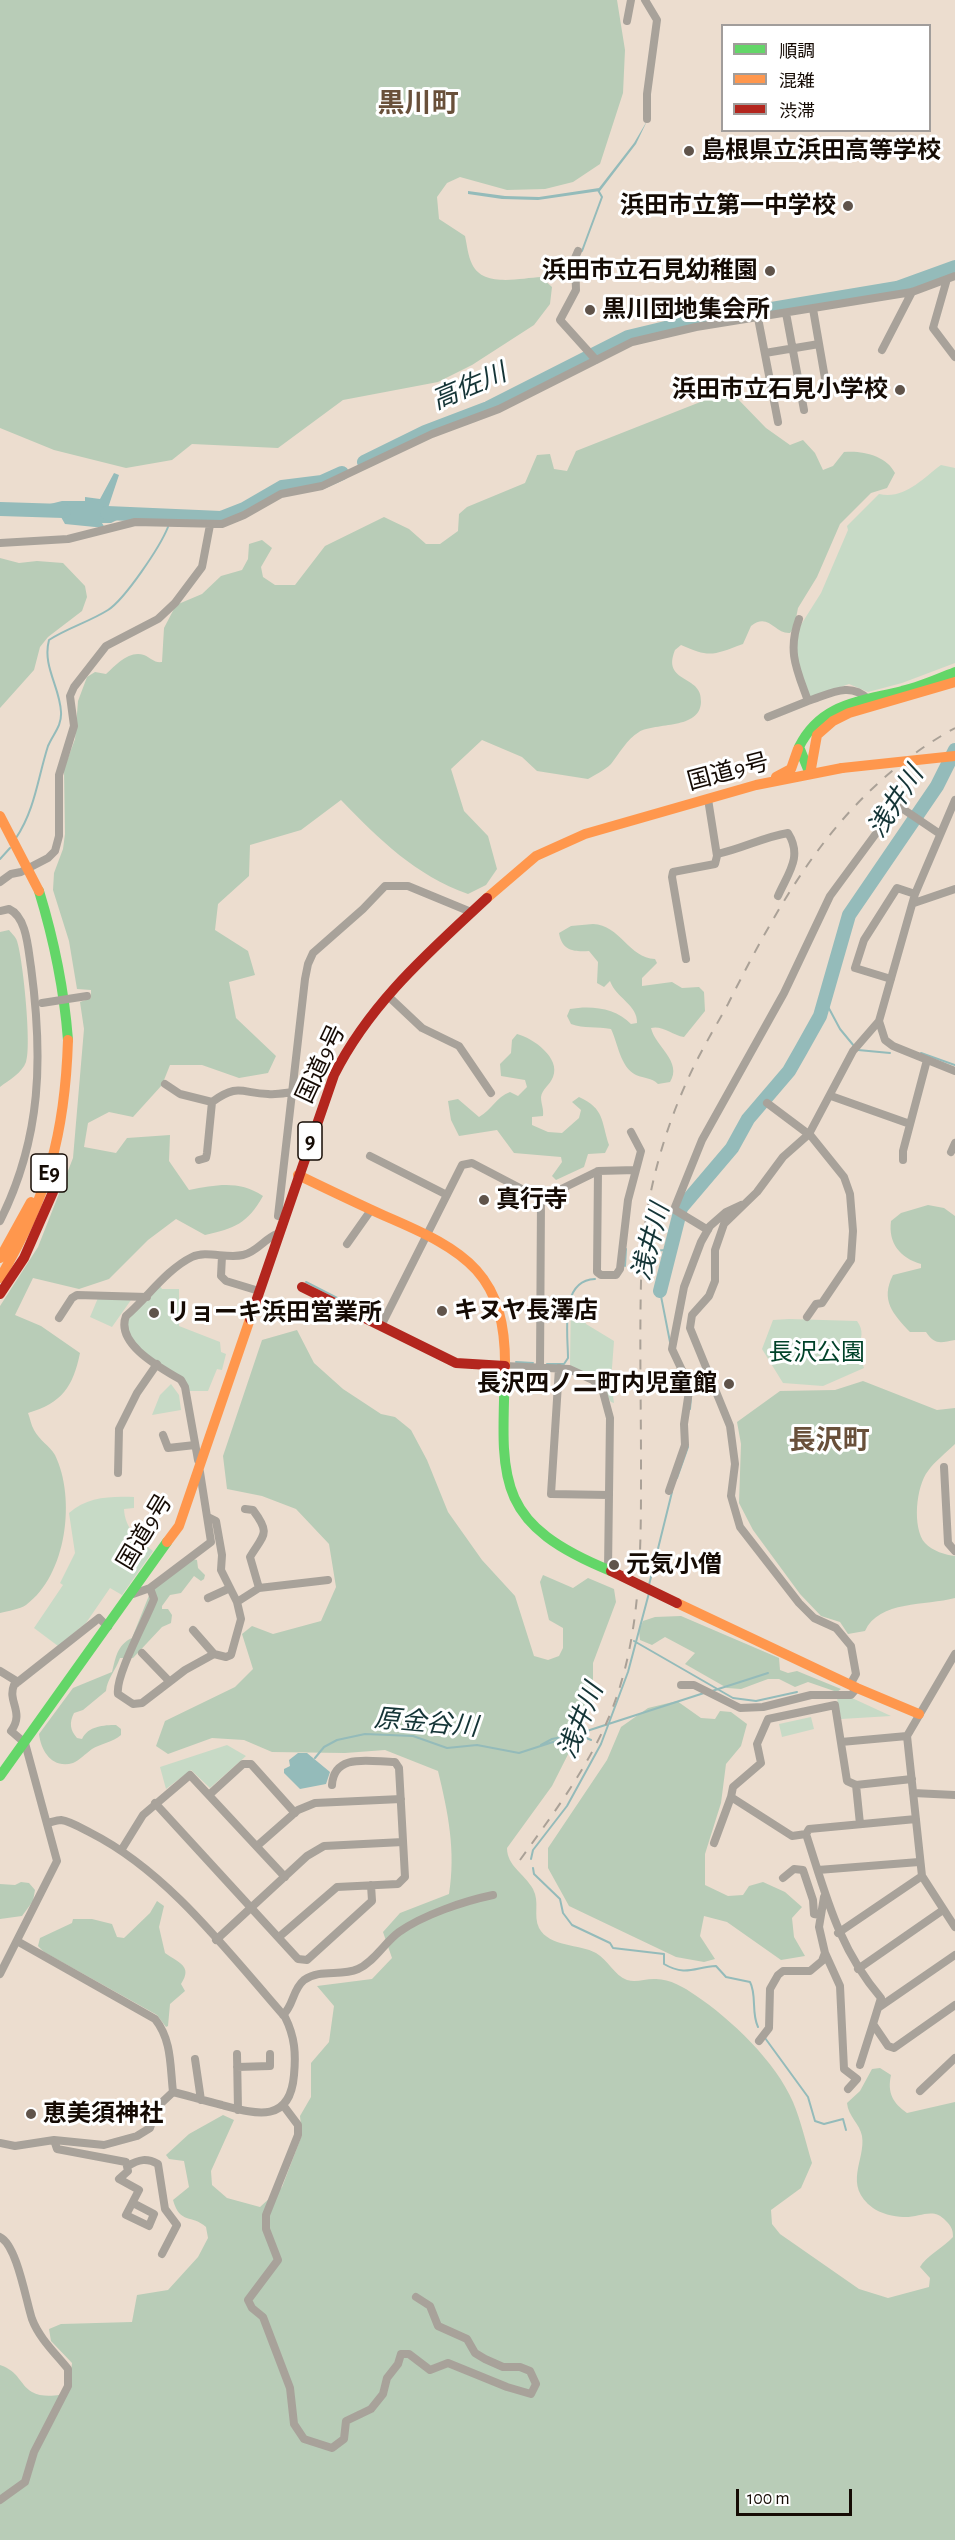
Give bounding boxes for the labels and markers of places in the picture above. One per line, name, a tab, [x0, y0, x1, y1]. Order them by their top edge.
place label: 島根県立浜田高等学校	[701, 137, 941, 165]
marker: 島根県立浜田高等学校	[682, 144, 696, 158]
place label: 浜田市立第一中学校	[620, 192, 836, 220]
marker: 浜田市立第一中学校	[841, 199, 855, 213]
place label: 浜田市立石見幼稚園	[542, 257, 758, 285]
marker: 浜田市立石見幼稚園	[763, 264, 777, 278]
place label: 黒川団地集会所	[602, 296, 770, 324]
marker: 黒川団地集会所	[583, 303, 597, 317]
place label: 浜田市立石見小学校	[672, 376, 888, 404]
marker: 浜田市立石見小学校	[893, 383, 907, 397]
place label: 真行寺	[496, 1186, 568, 1214]
marker: 真行寺	[477, 1193, 491, 1207]
place label: キヌヤ長澤店	[454, 1297, 598, 1325]
place label: リョーキ浜田営業所	[166, 1299, 382, 1327]
marker: キヌヤ長澤店	[435, 1304, 449, 1318]
marker: リョーキ浜田営業所	[147, 1306, 161, 1320]
place label: 長沢四ノ二町内児童館	[477, 1370, 717, 1398]
marker: 長沢四ノ二町内児童館	[722, 1377, 736, 1391]
place label: 元気小僧	[626, 1551, 722, 1579]
marker: 元気小僧	[607, 1558, 621, 1572]
place label: 恵美須神社	[43, 2100, 163, 2128]
marker: 恵美須神社	[24, 2107, 38, 2121]

